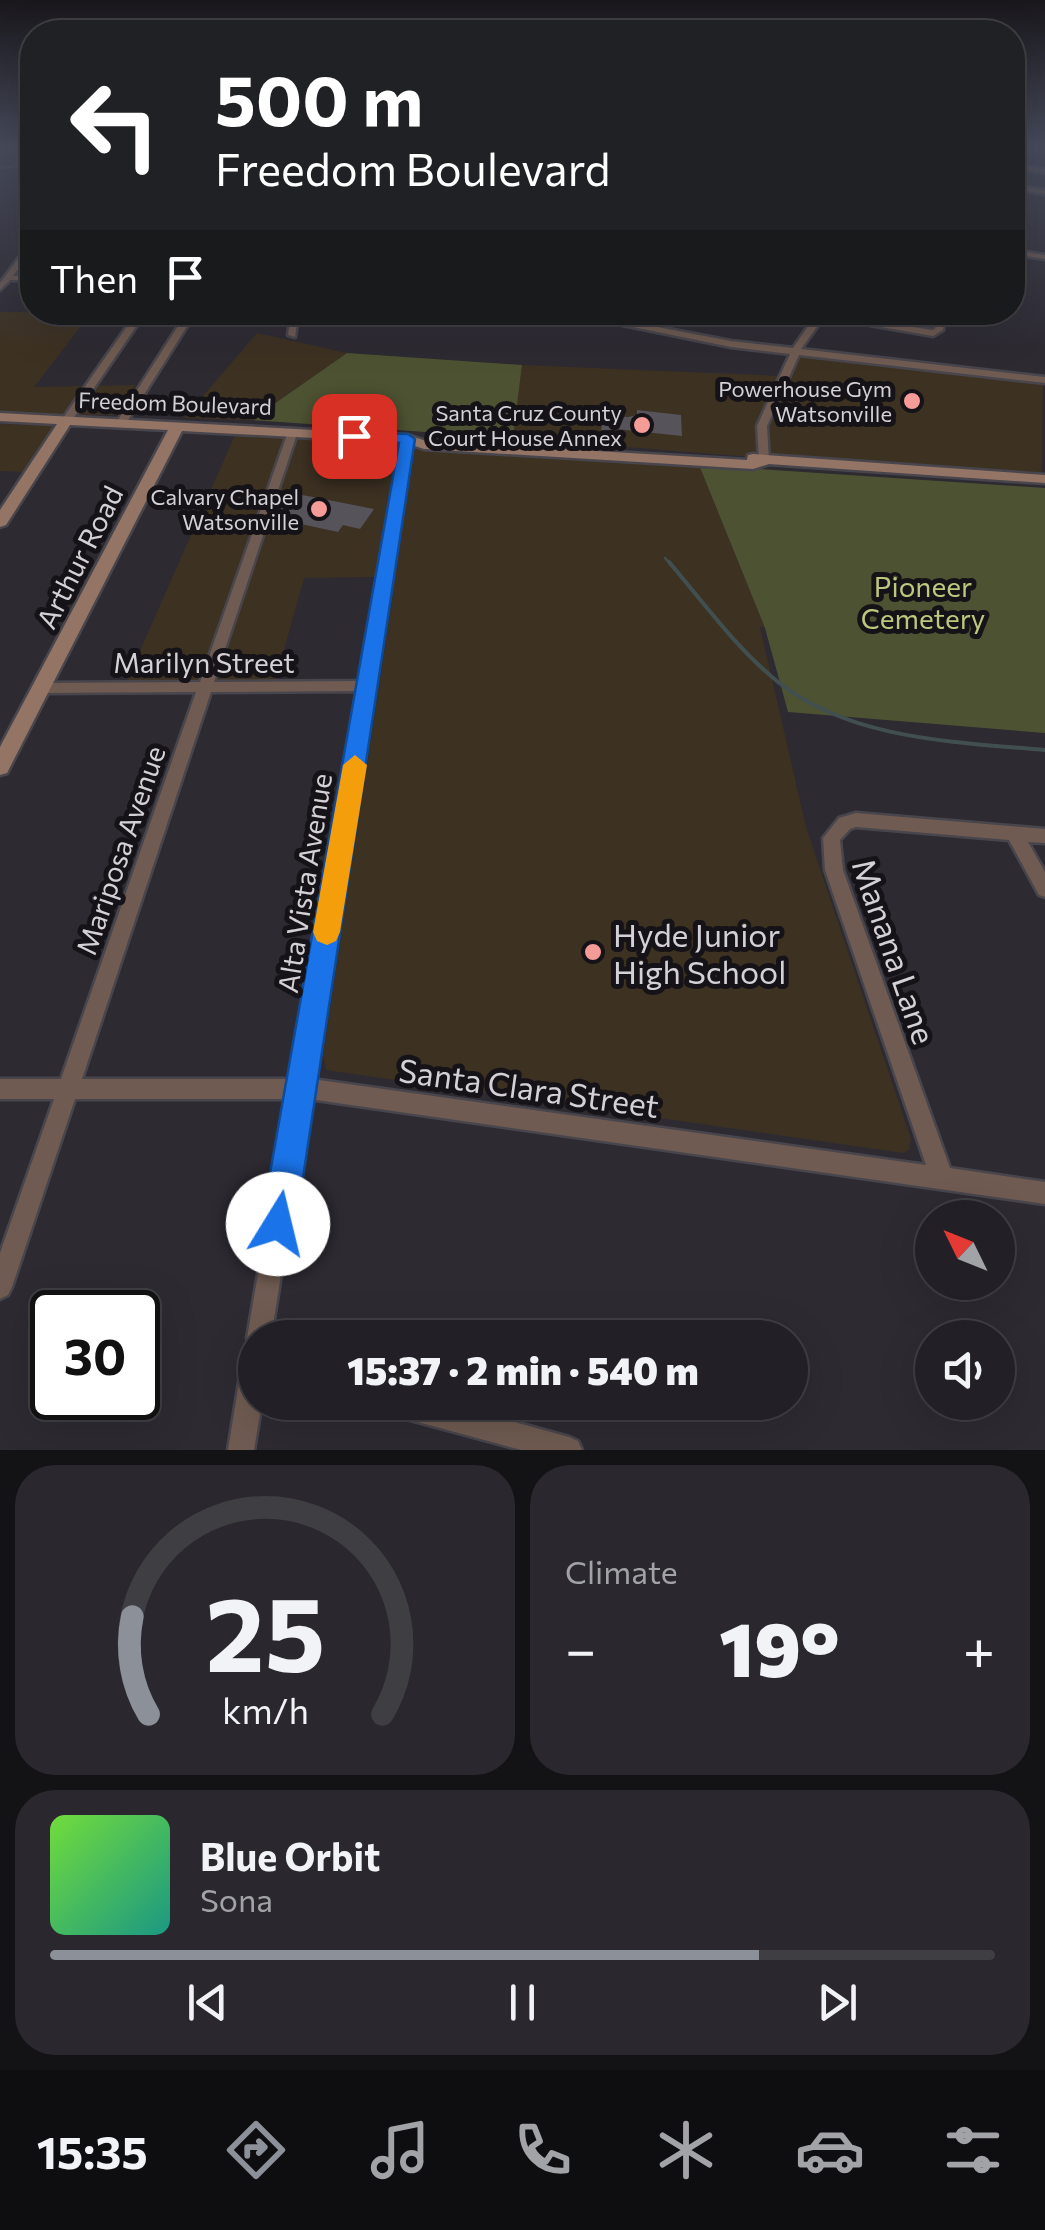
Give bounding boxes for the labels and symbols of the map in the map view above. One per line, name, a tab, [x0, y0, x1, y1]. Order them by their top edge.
place label: Powerhouse Gym Watsonville	[718, 375, 892, 427]
street label: Freedom Boulevard	[78, 386, 272, 420]
marker: Powerhouse Gym Watsonville	[901, 390, 923, 412]
pin	[312, 394, 397, 479]
place label: Santa Cruz County Court House Annex	[428, 399, 622, 451]
marker: Santa Cruz County Court House Annex	[631, 414, 653, 436]
street label: Arthur Road	[29, 480, 129, 634]
place label: Calvary Chapel Watsonville	[150, 483, 299, 535]
marker: Calvary Chapel Watsonville	[308, 498, 330, 520]
park label: Pioneer Cemetery	[861, 569, 985, 635]
street label: Marilyn Street	[113, 645, 295, 679]
street label: Mariposa Avenue	[68, 741, 172, 959]
street label: Alta Vista Avenue	[270, 771, 338, 995]
street label: Manana Lane	[845, 853, 945, 1049]
place label: Hyde Junior High School	[613, 914, 786, 991]
marker: Hyde Junior High School	[582, 941, 604, 963]
street label: Santa Clara Street	[396, 1049, 662, 1125]
position arrow	[226, 1172, 330, 1276]
north arrow	[915, 1200, 1015, 1300]
speed limit sign: 30	[30, 1290, 160, 1420]

